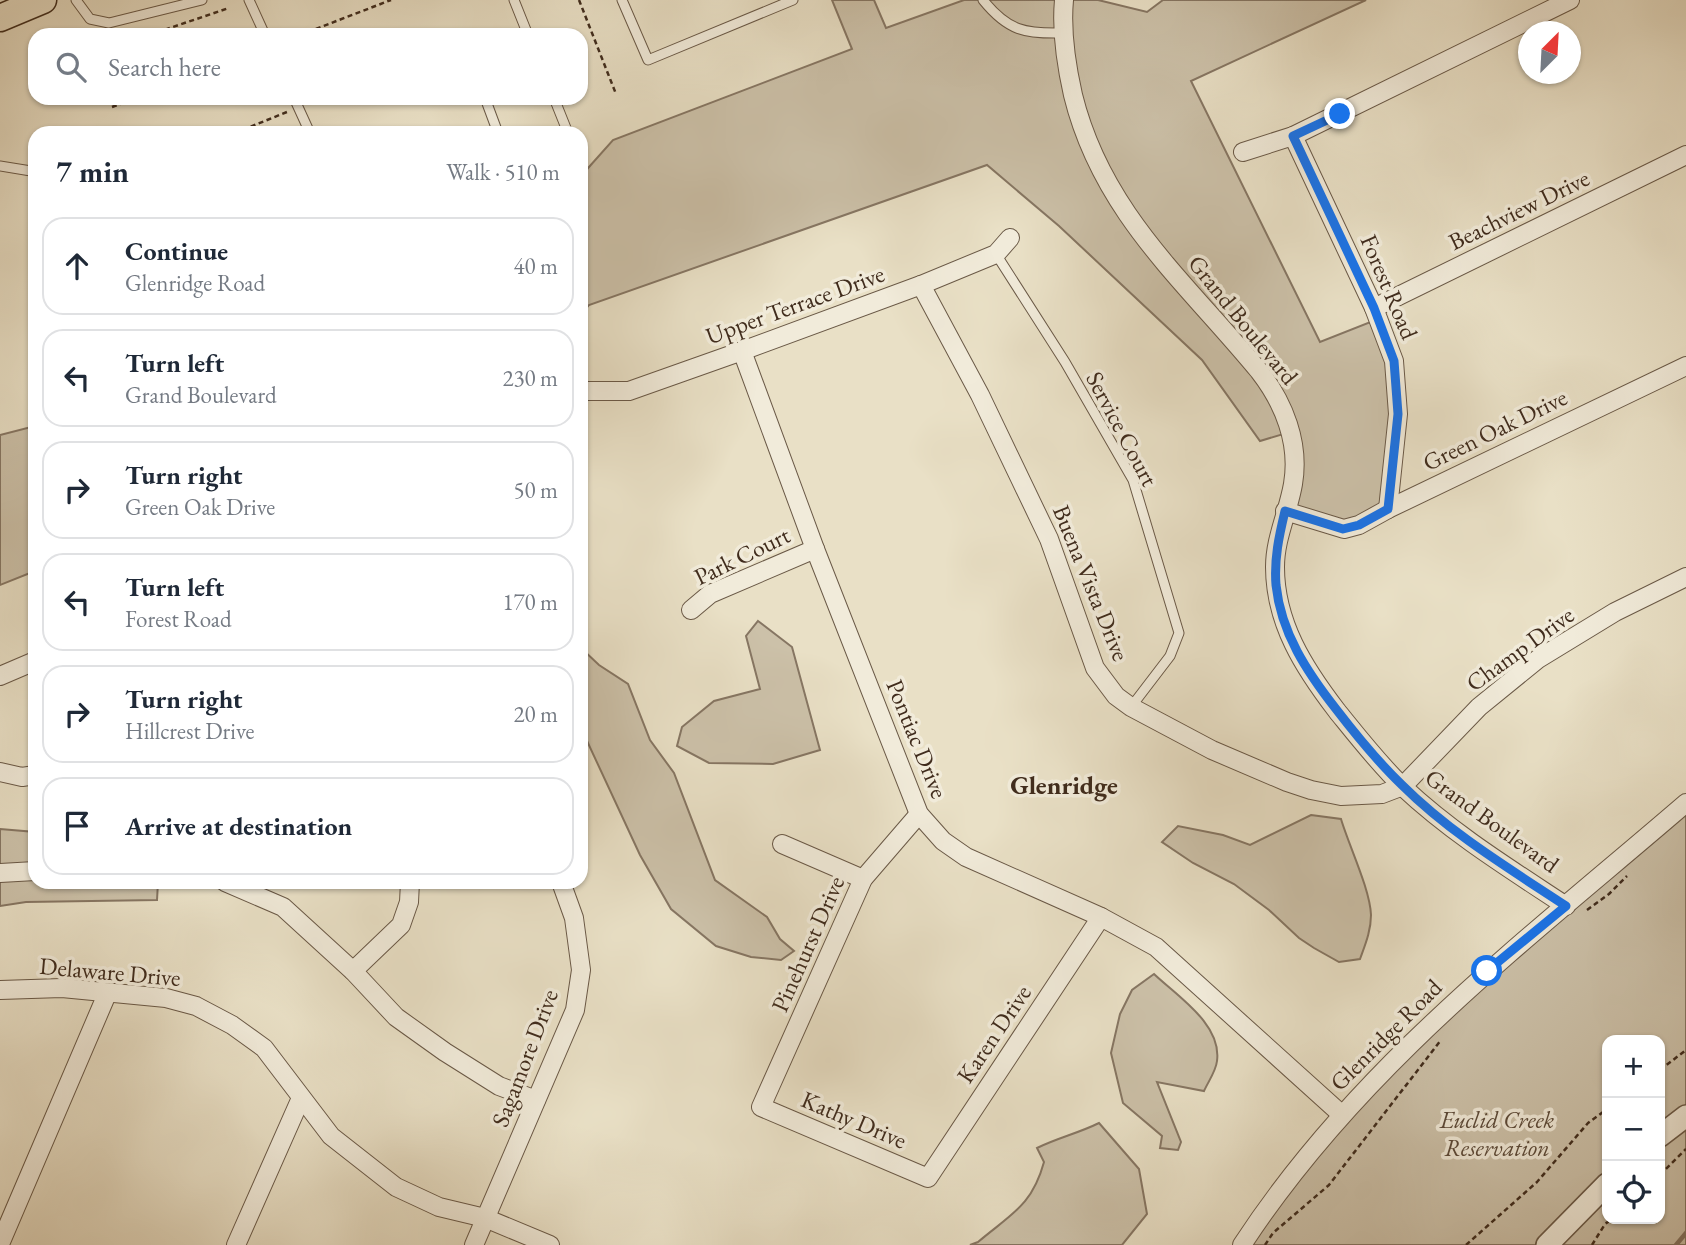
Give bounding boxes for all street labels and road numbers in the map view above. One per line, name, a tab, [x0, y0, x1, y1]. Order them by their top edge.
street label: Beachview Drive	[1443, 162, 1594, 257]
street label: Forest Road	[1353, 230, 1426, 345]
street label: Grand Boulevard	[1182, 248, 1306, 392]
street label: Upper Terrace Drive	[701, 258, 888, 351]
street label: Service Court	[1079, 366, 1166, 492]
street label: Green Oak Drive	[1418, 381, 1572, 478]
street label: Buena Vista Drive	[1046, 500, 1137, 665]
street label: Park Court	[689, 519, 795, 592]
street label: Champ Drive	[1460, 599, 1580, 698]
street label: Pontiac Drive	[880, 675, 955, 803]
street label: Grand Boulevard	[1419, 762, 1566, 880]
street label: Pinehurst Drive	[764, 871, 851, 1017]
street label: Delaware Drive	[38, 950, 182, 993]
street label: Glenridge Road	[1323, 971, 1449, 1097]
street label: Karen Drive	[949, 979, 1038, 1089]
street label: Sagamore Drive	[484, 985, 565, 1131]
street label: Kathy Drive	[797, 1084, 912, 1156]

